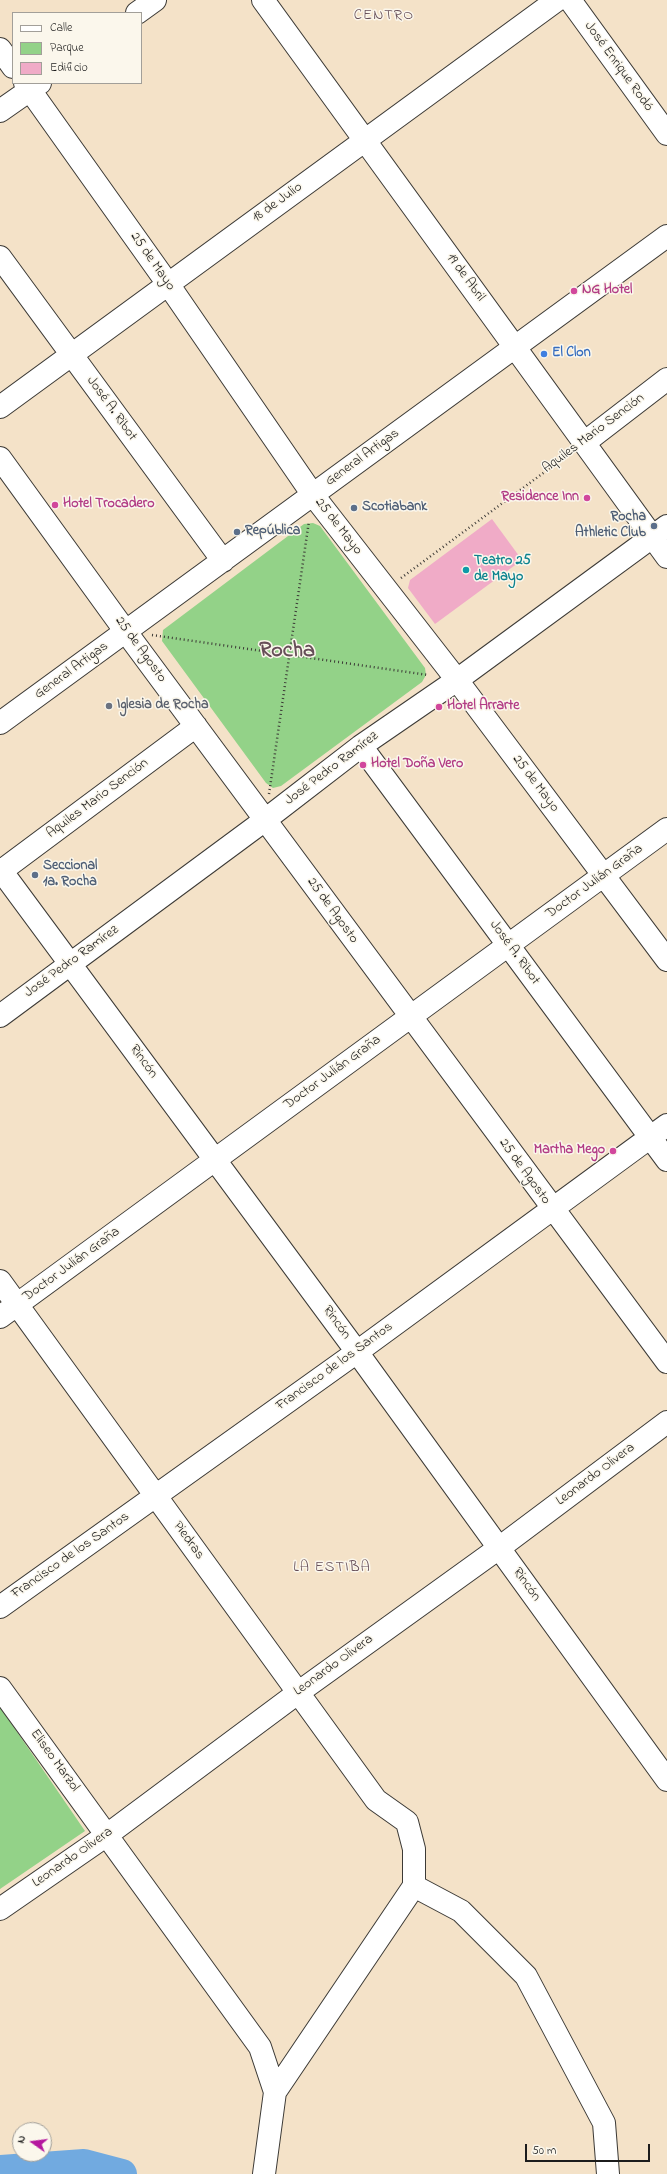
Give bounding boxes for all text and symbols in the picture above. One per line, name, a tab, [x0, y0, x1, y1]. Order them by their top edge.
district label: CENTRO	[354, 8, 414, 26]
legend	[12, 12, 142, 84]
text: Calle	[50, 19, 72, 37]
street label: José Enrique Rodó	[580, 19, 656, 115]
text: Parque	[50, 39, 84, 57]
text: Edificio	[50, 59, 88, 77]
street label: 18 de Julio	[250, 179, 306, 227]
street label: 25 de Mayo	[126, 229, 178, 295]
street label: 19 de Abril	[442, 251, 488, 305]
place label: NG Hotel	[582, 283, 632, 299]
marker: NG Hotel	[569, 286, 579, 296]
place label: El Clon	[552, 346, 591, 362]
marker: El Clon	[539, 349, 549, 359]
street label: José A. Ribot	[82, 373, 140, 445]
street label: Aquiles Mario Sención	[540, 390, 648, 478]
street label: General Artigas	[323, 426, 403, 490]
place label: Residence Inn	[501, 490, 579, 506]
marker: Residence Inn	[582, 493, 592, 503]
street label: 25 de Mayo	[311, 495, 365, 559]
place label: Hotel Trocadero	[63, 497, 154, 513]
marker: Hotel Trocadero	[50, 500, 60, 510]
place label: Scotiabank	[362, 500, 427, 516]
marker: Scotiabank	[349, 503, 359, 513]
place label: Rocha Athletic Club	[575, 510, 646, 542]
marker: Rocha Athletic Club	[649, 521, 659, 531]
place label: República	[245, 524, 300, 540]
marker: República	[232, 527, 242, 537]
place label: Teatro 25 de Mayo	[474, 554, 531, 586]
marker: Teatro 25 de Mayo	[461, 565, 471, 575]
street label: 25 de Agosto	[110, 614, 170, 686]
street label: General Artigas	[32, 639, 112, 703]
district label: Rocha	[259, 639, 315, 665]
place label: Iglesia de Rocha	[117, 698, 208, 714]
place label: Hotel Arrarte	[447, 699, 519, 715]
marker: Iglesia de Rocha	[104, 701, 114, 711]
marker: Hotel Arrarte	[434, 702, 444, 712]
street label: José Pedro Ramírez	[282, 728, 382, 810]
street label: 25 de Mayo	[508, 752, 562, 816]
street label: Aquiles Mario Sención	[44, 755, 152, 843]
place label: Hotel Doña Vero	[371, 757, 463, 773]
marker: Hotel Doña Vero	[358, 760, 368, 770]
street label: Doctor Julián Graña	[543, 841, 647, 923]
place label: Seccional 1a. Rocha	[43, 859, 97, 892]
marker: Seccional 1a. Rocha	[30, 870, 40, 880]
street label: 25 de Agosto	[302, 875, 362, 947]
street label: José A. Ribot	[485, 917, 543, 989]
street label: José Pedro Ramírez	[21, 922, 123, 1002]
street label: Doctor Julián Graña	[281, 1032, 385, 1114]
street label: Rincón	[125, 1042, 161, 1082]
street label: 25 de Agosto	[494, 1136, 554, 1208]
place label: Martha Mego	[534, 1143, 605, 1159]
marker: Martha Mego	[608, 1146, 618, 1156]
street label: Doctor Julián Graña	[20, 1224, 124, 1306]
street label: Rincón	[318, 1303, 354, 1343]
street label: Francisco de los Santos	[273, 1319, 397, 1415]
street label: Leonardo Olivera	[553, 1440, 639, 1510]
street label: Francisco de los Santos	[9, 1509, 133, 1603]
street label: Piedras	[169, 1519, 207, 1563]
district label: LA ESTIBA	[293, 1560, 371, 1578]
street label: Rincón	[508, 1565, 544, 1605]
street label: Leonardo Olivera	[291, 1632, 377, 1700]
street label: Eliseo Marzol	[26, 1727, 82, 1795]
street label: Leonardo Olivera	[30, 1824, 116, 1892]
north arrow	[12, 2122, 52, 2162]
text: N	[13, 2134, 30, 2145]
scale bar	[527, 2136, 652, 2162]
text: 50 m	[532, 2142, 556, 2160]

